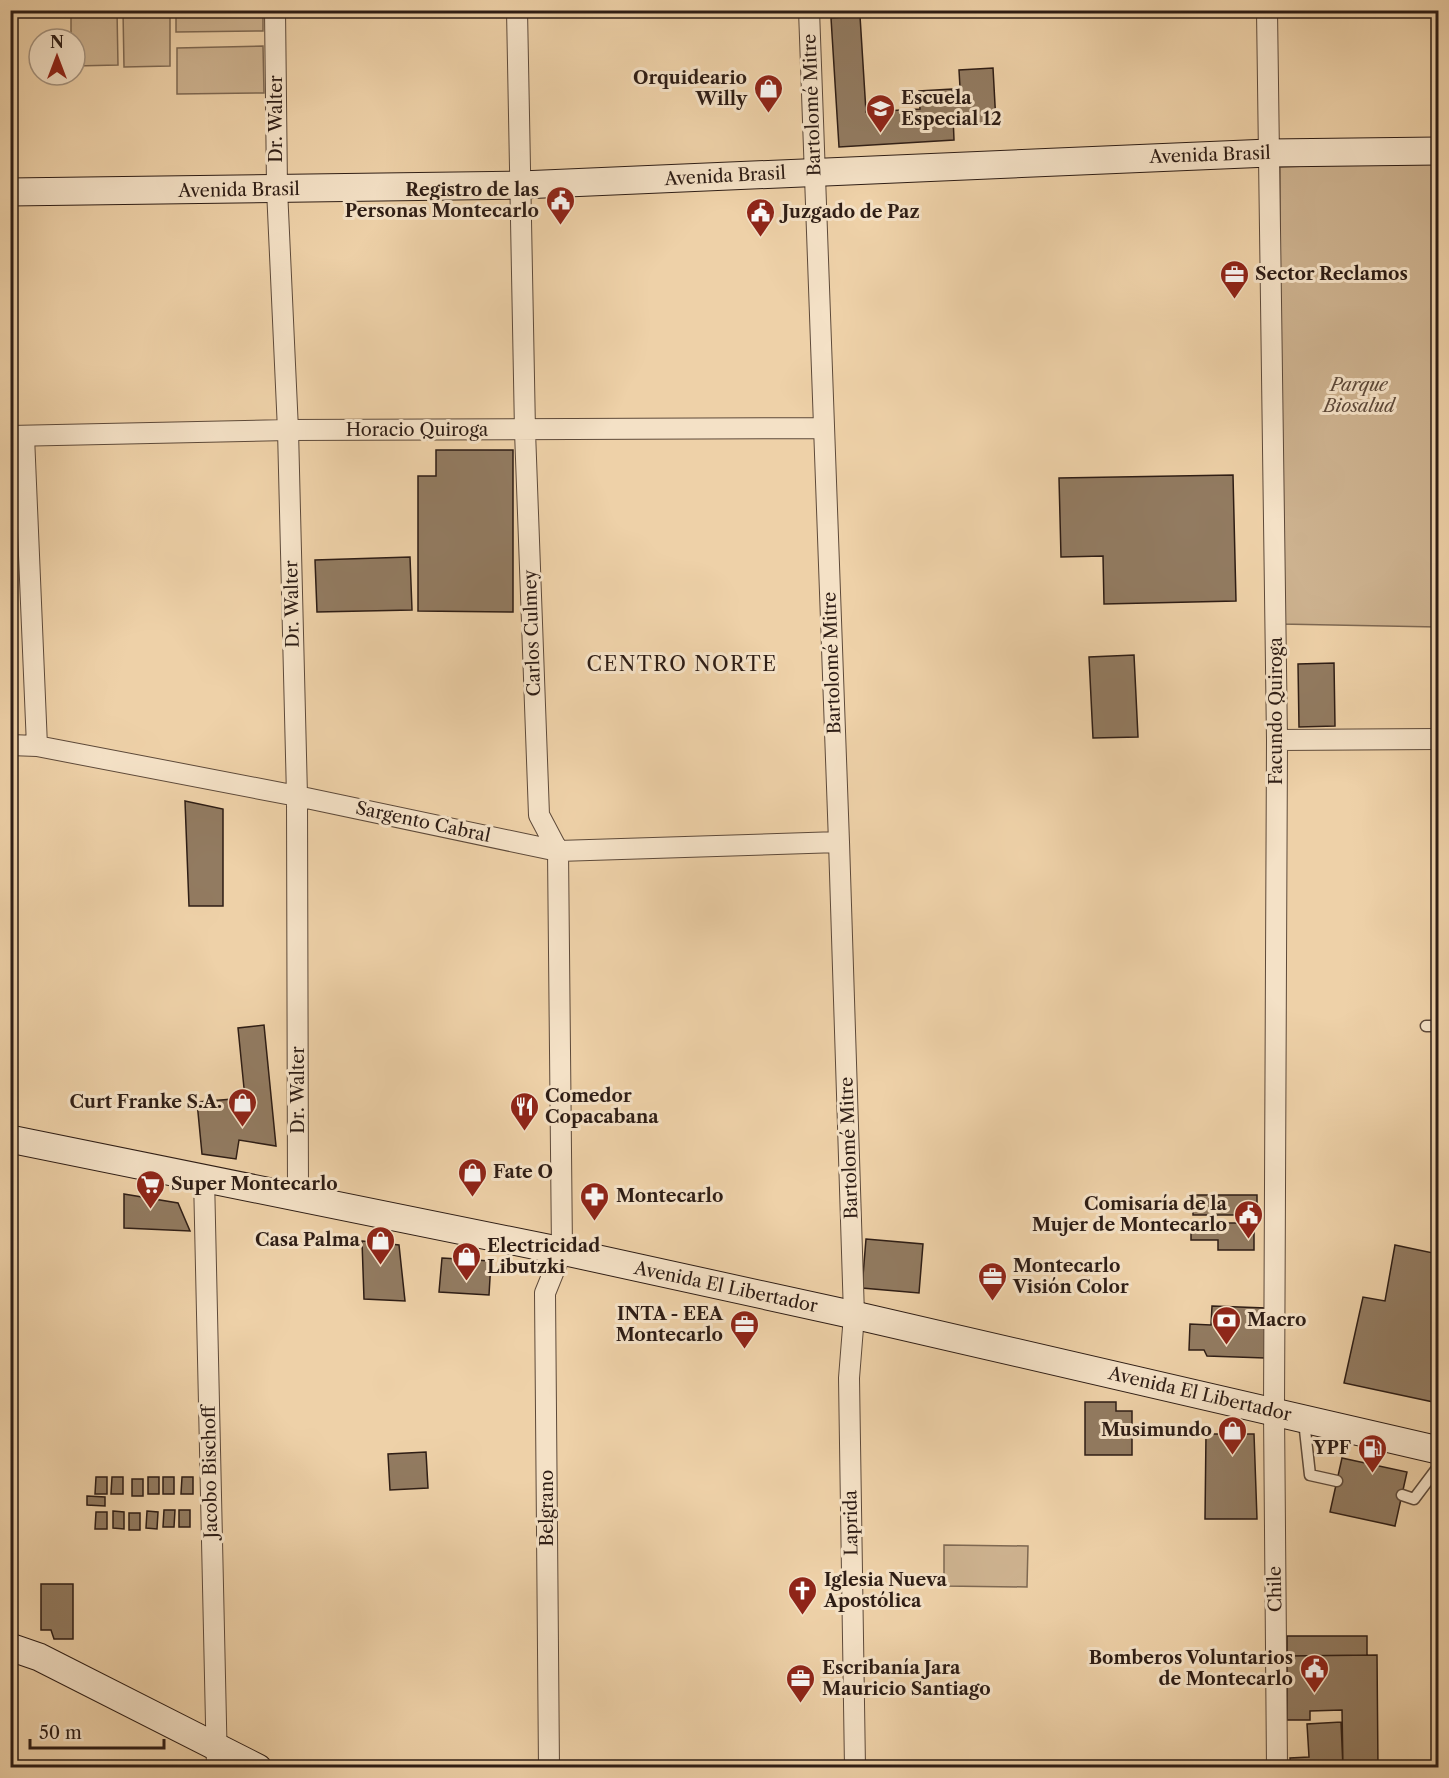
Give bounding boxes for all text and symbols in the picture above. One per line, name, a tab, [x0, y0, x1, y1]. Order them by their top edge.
north arrow	[27, 27, 87, 87]
text: N	[50, 32, 64, 52]
street label: Bartolomé Mitre	[799, 33, 825, 177]
place label: Orquideario Willy	[633, 67, 748, 110]
shop icon: Orquideario Willy	[752, 72, 784, 114]
street label: Dr. Walter	[265, 75, 287, 163]
place label: Escuela Especial 12	[901, 87, 1002, 130]
school or university icon: Escuela Especial 12	[864, 92, 896, 134]
street label: Avenida Brasil	[1148, 142, 1271, 168]
street label: Avenida Brasil	[663, 162, 786, 190]
street label: Avenida Brasil	[177, 178, 300, 202]
place label: Registro de las Personas Montecarlo	[345, 179, 539, 222]
public building icon: Registro de las Personas Montecarlo	[544, 184, 576, 226]
public building icon: Juzgado de Paz	[745, 196, 777, 238]
place label: Juzgado de Paz	[779, 201, 920, 223]
office icon: Sector Reclamos	[1218, 258, 1250, 300]
place label: Sector Reclamos	[1255, 263, 1408, 285]
park label: Parque Biosalud	[1321, 374, 1397, 417]
street label: Horacio Quiroga	[346, 419, 489, 441]
street label: Dr. Walter	[280, 560, 304, 648]
street label: Carlos Culmey	[519, 568, 545, 697]
street label: Bartolomé Mitre	[819, 591, 845, 735]
street label: Facundo Quiroga	[1265, 636, 1287, 785]
district label: CENTRO NORTE	[587, 652, 777, 676]
street label: Sargento Cabral	[354, 797, 492, 847]
street label: Dr. Walter	[287, 1046, 309, 1134]
street label: Bartolomé Mitre	[836, 1076, 862, 1220]
place label: Comedor Copacabana	[545, 1085, 659, 1128]
shop icon: Curt Franke S.A.	[227, 1086, 259, 1128]
restaurant icon: Comedor Copacabana	[508, 1090, 540, 1132]
place label: Curt Franke S.A.	[70, 1091, 222, 1113]
shop icon: Fate O	[456, 1156, 488, 1198]
place label: Fate O	[493, 1161, 553, 1183]
supermarket icon: Super Montecarlo	[134, 1168, 166, 1210]
place label: Super Montecarlo	[171, 1173, 338, 1195]
pharmacy icon: Montecarlo	[579, 1180, 611, 1222]
place label: Montecarlo	[616, 1185, 723, 1207]
place label: Comisaría de la Mujer de Montecarlo	[1032, 1193, 1228, 1236]
public building icon: Comisaría de la Mujer de Montecarlo	[1232, 1198, 1264, 1240]
shop icon: Casa Palma	[365, 1224, 397, 1266]
place label: Casa Palma	[255, 1229, 361, 1251]
place label: Electricidad Libutzki	[487, 1235, 600, 1278]
shop icon: Electricidad Libutzki	[450, 1240, 482, 1282]
place label: Montecarlo Visión Color	[1012, 1255, 1129, 1298]
street label: Avenida El Libertador	[631, 1257, 820, 1317]
office icon: Montecarlo Visión Color	[976, 1260, 1008, 1302]
place label: INTA - EEA Montecarlo	[616, 1303, 724, 1346]
bank icon: Macro	[1210, 1304, 1242, 1346]
office icon: INTA - EEA Montecarlo	[728, 1308, 760, 1350]
place label: Macro	[1247, 1309, 1306, 1331]
street label: Avenida El Libertador	[1105, 1362, 1294, 1426]
street label: Jacobo Bischoff	[198, 1403, 222, 1542]
shop icon: Musimundo	[1217, 1414, 1249, 1456]
place label: Musimundo	[1101, 1419, 1212, 1441]
fuel station icon: YPF	[1356, 1432, 1388, 1474]
place label: YPF	[1312, 1437, 1351, 1459]
street label: Belgrano	[536, 1470, 558, 1546]
street label: Laprida	[839, 1489, 863, 1556]
street label: Chile	[1264, 1566, 1286, 1612]
place label: Iglesia Nueva Apostólica	[823, 1569, 948, 1612]
church icon: Iglesia Nueva Apostólica	[787, 1574, 819, 1616]
place label: Bomberos Voluntarios de Montecarlo	[1089, 1647, 1293, 1690]
public building icon: Bomberos Voluntarios de Montecarlo	[1298, 1652, 1330, 1694]
place label: Escribanía Jara Mauricio Santiago	[822, 1657, 991, 1700]
office icon: Escribanía Jara Mauricio Santiago	[785, 1662, 817, 1704]
scale bar	[30, 1712, 164, 1750]
text: 50 m	[39, 1722, 82, 1744]

